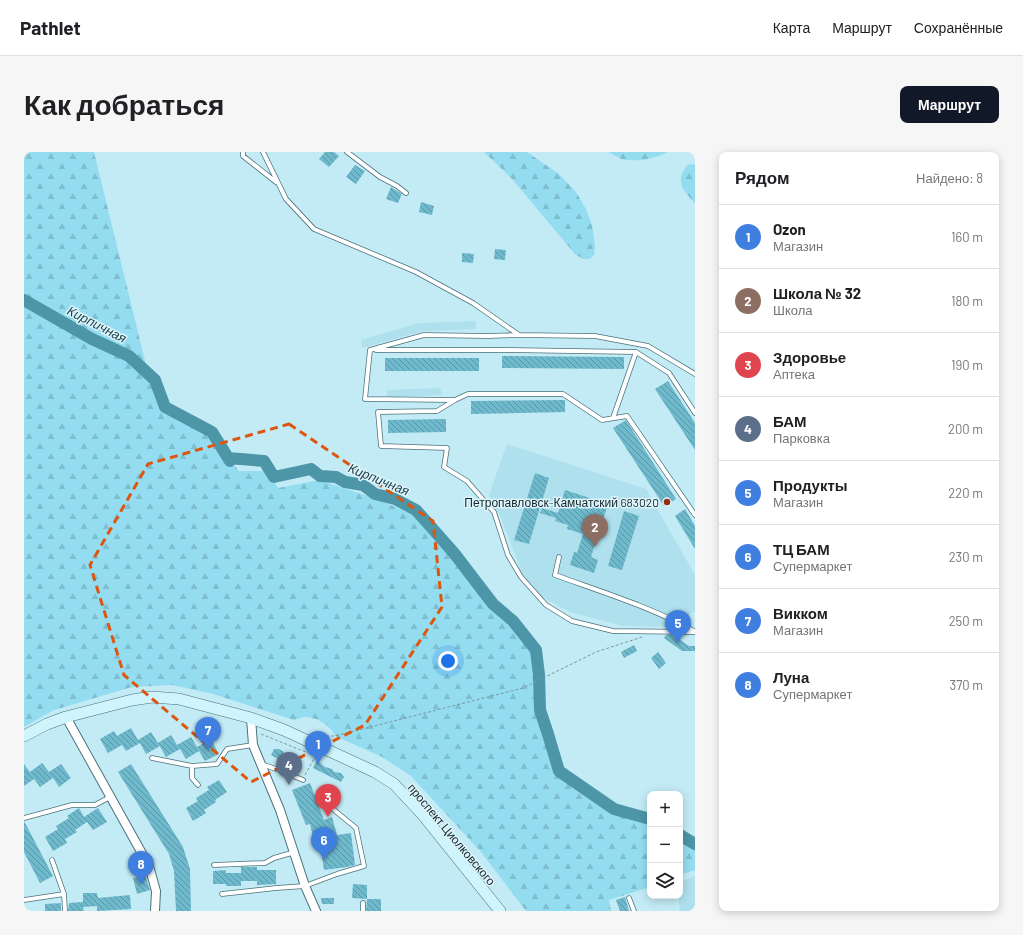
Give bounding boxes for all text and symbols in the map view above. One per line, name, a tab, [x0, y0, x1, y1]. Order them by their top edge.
text: Pathlet	[20, 16, 81, 39]
text: Карта	[773, 19, 810, 36]
text: Маршрут	[832, 19, 892, 36]
text: Сохранённые	[914, 19, 1003, 36]
button: Маршрут	[900, 86, 999, 123]
text: Как добраться	[24, 87, 224, 121]
text: Рядом	[735, 167, 790, 187]
text: Найдено: 8	[916, 170, 983, 186]
text: Ozon	[773, 220, 806, 238]
text: 1	[746, 229, 750, 245]
text: 160 m	[951, 229, 983, 245]
text: Магазин	[773, 238, 823, 254]
text: Школа № 32	[773, 284, 861, 302]
text: 2	[744, 293, 752, 309]
text: 180 m	[951, 293, 983, 309]
water label: Кирпичная	[65, 302, 129, 346]
text: Школа	[773, 302, 813, 318]
text: Здоровье	[773, 348, 846, 366]
text: 3	[744, 357, 752, 373]
text: 190 m	[951, 357, 983, 373]
text: Аптека	[773, 366, 815, 382]
text: БАМ	[773, 412, 807, 430]
text: 4	[744, 421, 752, 437]
text: 200 m	[948, 421, 983, 437]
text: Парковка	[773, 430, 830, 446]
water label: Кирпичная	[346, 459, 412, 499]
text: Продукты	[773, 476, 848, 494]
text: 5	[744, 485, 752, 501]
text: 220 m	[948, 485, 983, 501]
text: Магазин	[773, 494, 823, 510]
place label: Петропавловск-Камчатский 683020	[464, 495, 659, 510]
marker: Петропавловск-Камчатский 683020	[662, 497, 672, 507]
pin: 2	[582, 514, 608, 547]
text: ТЦ БАМ	[773, 540, 830, 558]
text: 6	[745, 549, 751, 565]
text: 230 m	[949, 549, 983, 565]
text: Супермаркет	[773, 558, 852, 574]
text: Викком	[773, 604, 828, 622]
pin: 5	[665, 610, 691, 643]
text: 7	[745, 613, 751, 629]
text: 250 m	[949, 613, 983, 629]
text: Магазин	[773, 622, 823, 638]
your location	[438, 651, 458, 671]
text: Луна	[773, 668, 809, 686]
text: 8	[744, 677, 752, 693]
text: 370 m	[949, 677, 983, 693]
text: Супермаркет	[773, 686, 852, 702]
pin: 7	[195, 717, 221, 750]
pin: 1	[305, 731, 331, 764]
pin: 4	[276, 752, 302, 785]
street label: проспект Циолковского	[405, 780, 499, 889]
pin: 3	[315, 784, 341, 817]
map controls	[647, 791, 683, 899]
button: +	[647, 791, 683, 827]
pin: 6	[311, 827, 337, 860]
button: −	[647, 827, 683, 863]
pin: 8	[128, 851, 154, 884]
button: layers	[647, 863, 683, 899]

